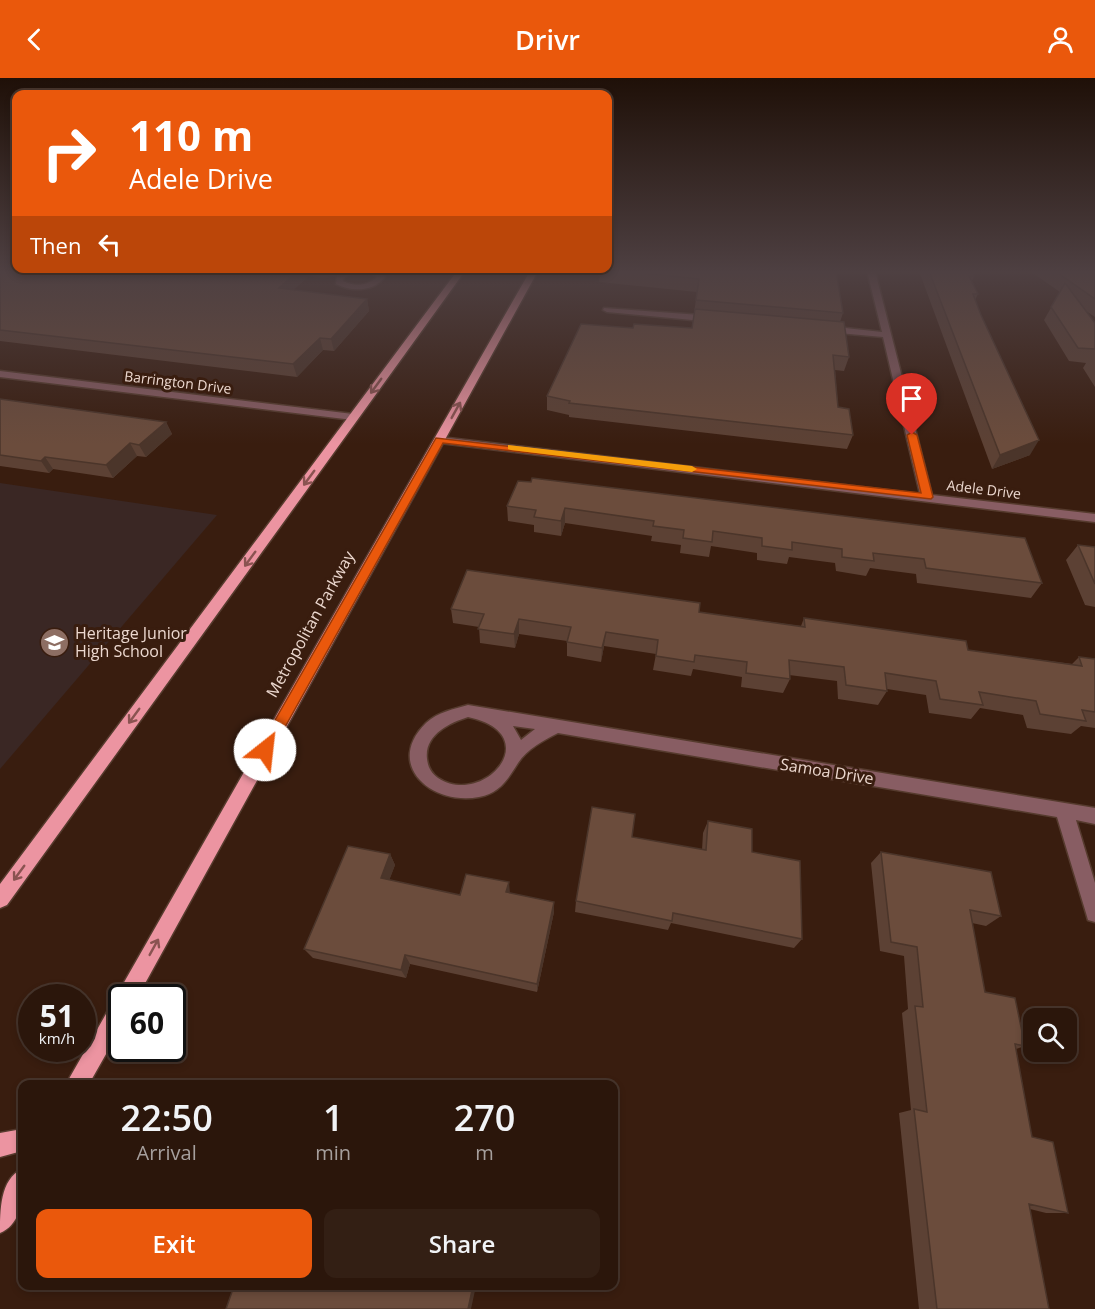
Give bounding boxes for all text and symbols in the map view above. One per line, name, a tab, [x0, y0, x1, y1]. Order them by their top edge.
text: Drivr	[515, 21, 580, 58]
icon: back	[18, 23, 51, 56]
icon: person	[1044, 23, 1077, 56]
text: 110 m	[129, 106, 253, 163]
icon: right	[30, 114, 108, 192]
text: Adele Drive	[129, 160, 273, 197]
icon: left	[93, 228, 126, 261]
text: Then	[30, 230, 81, 260]
street label: Barrington Drive	[123, 366, 233, 398]
pin	[886, 373, 937, 435]
one-way arrow	[370, 377, 383, 393]
icon: arrive	[895, 382, 928, 415]
one-way arrow	[451, 402, 462, 420]
one-way arrow	[303, 469, 315, 485]
street label: Adele Drive	[946, 475, 1022, 503]
street label: Metropolitan Parkway	[261, 546, 360, 701]
one-way arrow	[243, 550, 256, 566]
place label: Heritage Junior High School	[75, 622, 187, 662]
school or university icon: Heritage Junior High School	[38, 626, 70, 658]
one-way arrow	[128, 708, 140, 724]
position arrow	[233, 718, 297, 782]
street label: Samoa Drive	[779, 753, 875, 789]
one-way arrow	[13, 865, 25, 881]
one-way arrow	[149, 938, 160, 956]
speed limit sign: 60	[108, 984, 186, 1062]
text: 51	[40, 995, 74, 1036]
map controls	[1023, 1008, 1077, 1062]
button: search	[1023, 1008, 1077, 1062]
text: km/h	[39, 1028, 75, 1048]
text: 22:50	[121, 1093, 213, 1142]
text: 1	[323, 1093, 344, 1142]
text: 270	[454, 1093, 515, 1142]
text: Arrival	[137, 1139, 197, 1166]
text: min	[315, 1139, 351, 1166]
text: m	[475, 1139, 494, 1166]
button: Exit	[36, 1209, 312, 1278]
button: Share	[324, 1209, 600, 1278]

